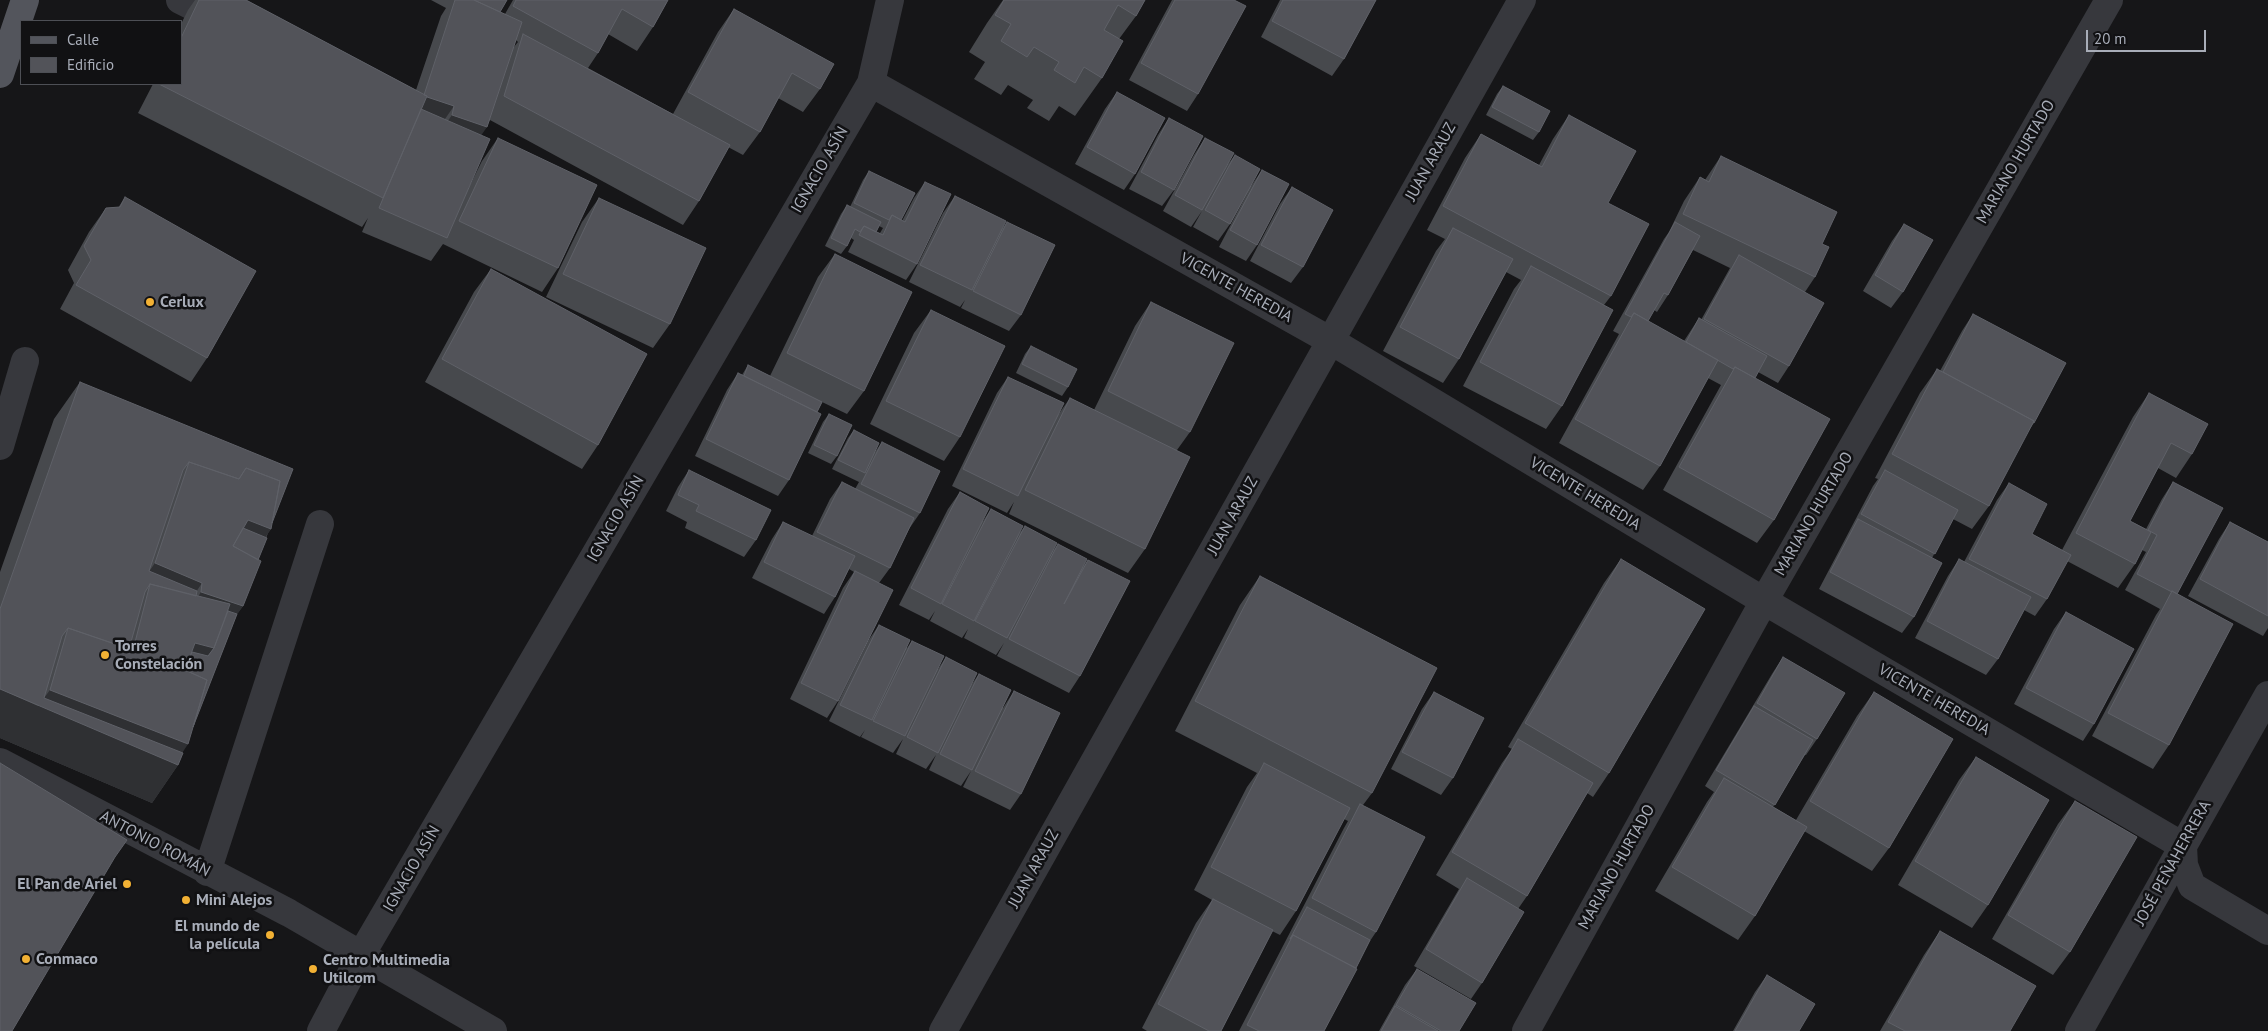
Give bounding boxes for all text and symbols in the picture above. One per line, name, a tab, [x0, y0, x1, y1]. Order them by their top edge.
legend	[20, 20, 182, 85]
scale bar	[2088, 20, 2208, 52]
text: 20 m	[2094, 29, 2127, 48]
text: Calle	[67, 30, 99, 49]
text: Edificio	[67, 55, 114, 74]
street label: MARIANO HURTADO	[1973, 97, 2059, 227]
street label: JUAN ARAUZ	[1402, 120, 1460, 204]
street label: IGNACIO ASÍN	[788, 123, 852, 217]
street label: VICENTE HEREDIA	[1176, 249, 1296, 327]
place label: Cerlux	[160, 292, 204, 312]
marker: Cerlux	[144, 296, 156, 308]
street label: MARIANO HURTADO	[1771, 449, 1857, 579]
street label: VICENTE HEREDIA	[1526, 453, 1644, 535]
street label: IGNACIO ASÍN	[584, 472, 648, 566]
street label: JUAN ARAUZ	[1204, 474, 1262, 558]
place label: Torres Constelación	[115, 636, 202, 674]
marker: Torres Constelación	[99, 649, 111, 661]
street label: VICENTE HEREDIA	[1875, 660, 1993, 740]
street label: JOSÉ PEÑAHERRERA	[2131, 797, 2215, 929]
street label: MARIANO HURTADO	[1575, 801, 1659, 933]
street label: ANTONIO ROMÁN	[96, 807, 214, 881]
street label: IGNACIO ASÍN	[380, 822, 444, 916]
street label: JUAN ARAUZ	[1005, 827, 1063, 911]
place label: El Pan de Ariel	[17, 874, 117, 894]
marker: El Pan de Ariel	[121, 878, 133, 890]
place label: Mini Alejos	[196, 890, 272, 910]
marker: Mini Alejos	[180, 894, 192, 906]
place label: El mundo de la película	[175, 916, 260, 954]
marker: El mundo de la película	[264, 929, 276, 941]
place label: Conmaco	[36, 949, 98, 969]
place label: Centro Multimedia Utilcom	[323, 950, 450, 988]
marker: Conmaco	[20, 953, 32, 965]
marker: Centro Multimedia Utilcom	[307, 963, 319, 975]

